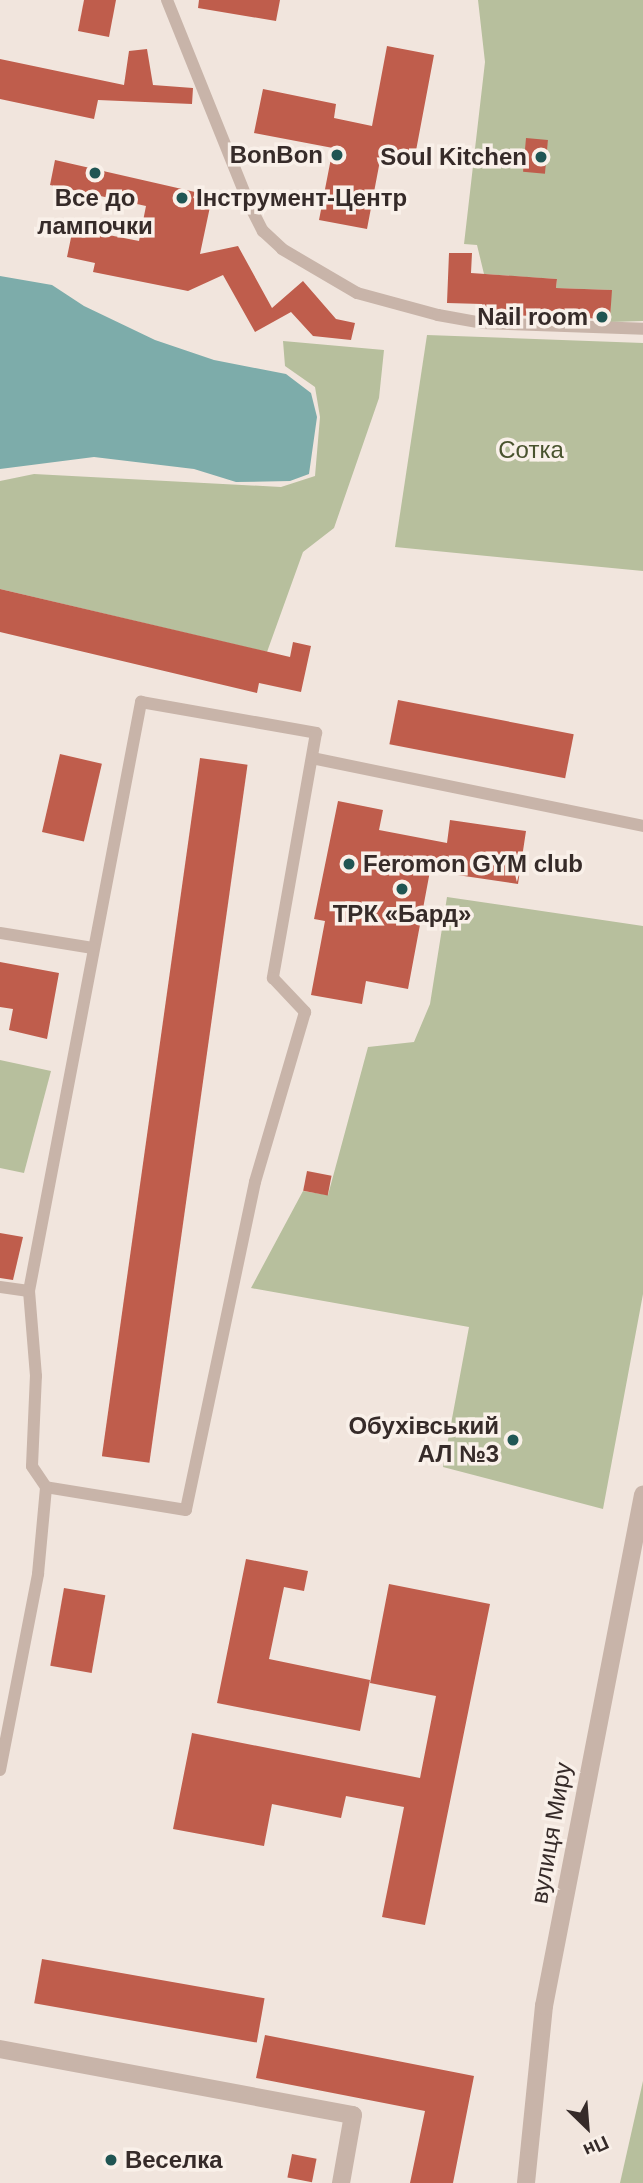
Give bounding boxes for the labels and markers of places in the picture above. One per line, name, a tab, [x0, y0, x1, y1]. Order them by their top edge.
place label: BonBon	[230, 141, 323, 169]
place label: Soul Kitchen	[380, 143, 527, 171]
marker: BonBon	[329, 147, 345, 163]
marker: Soul Kitchen	[533, 149, 549, 165]
marker: Все до лампочки	[87, 165, 103, 181]
place label: Все до лампочки	[37, 184, 153, 240]
place label: Інструмент-Центр	[196, 184, 407, 212]
marker: Інструмент-Центр	[174, 190, 190, 206]
place label: Nail room	[477, 303, 588, 331]
marker: Nail room	[594, 309, 610, 325]
place label: Feromon GYM club	[363, 850, 583, 878]
marker: Feromon GYM club	[341, 856, 357, 872]
marker: ТРК «Бард»	[394, 881, 410, 897]
place label: ТРК «Бард»	[333, 900, 471, 928]
place label: Обухівський АЛ №3	[348, 1412, 499, 1468]
marker: Обухівський АЛ №3	[505, 1432, 521, 1448]
place label: Веселка	[125, 2146, 223, 2174]
marker: Веселка	[103, 2152, 119, 2168]

